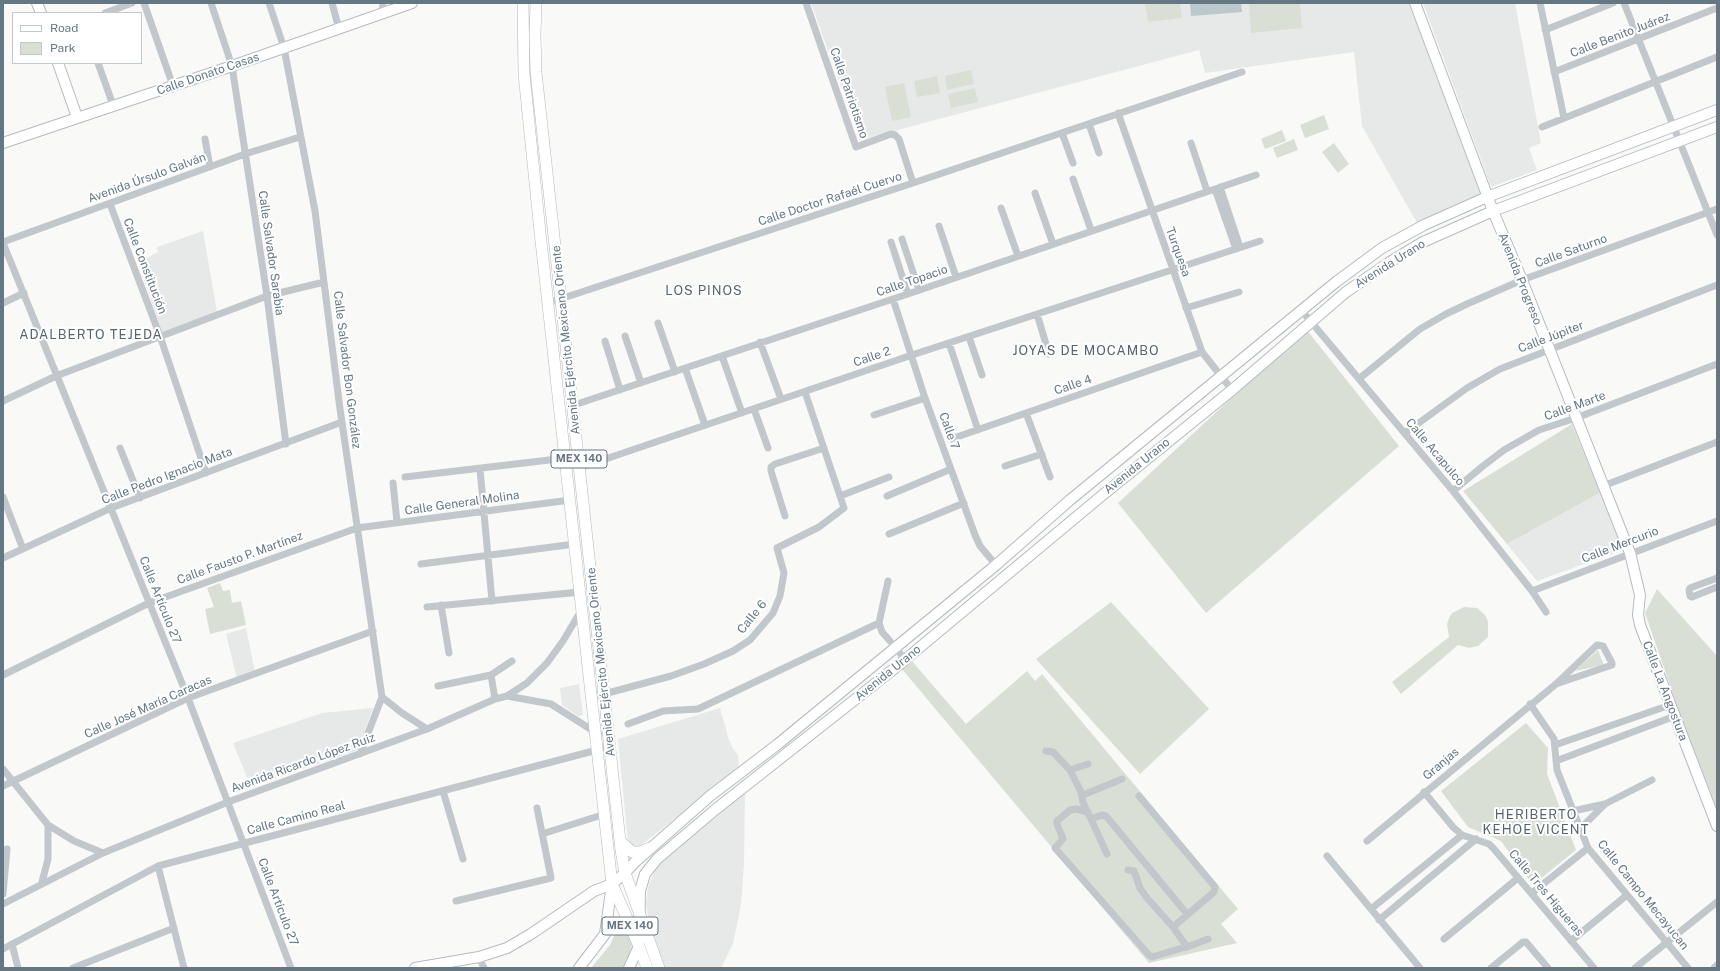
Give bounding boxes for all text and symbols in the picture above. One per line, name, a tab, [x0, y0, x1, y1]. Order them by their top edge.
street label: Calle Benito Juárez	[1568, 9, 1672, 61]
legend	[12, 12, 142, 64]
text: Road	[50, 21, 78, 35]
text: Park	[50, 41, 76, 55]
street label: Calle Patriotismo	[827, 46, 871, 140]
street label: Calle Donato Casas	[155, 50, 261, 98]
street label: Avenida Úrsulo Galván	[86, 150, 208, 206]
street label: Calle Doctor Rafaél Cuervo	[756, 169, 904, 229]
street label: Calle Salvador Sarabia	[255, 190, 287, 316]
street label: Calle Constitución	[120, 216, 170, 316]
street label: Turquesa	[1162, 225, 1194, 279]
street label: Avenida Progreso	[1495, 231, 1545, 327]
street label: Calle Saturno	[1533, 231, 1609, 271]
street label: Avenida Urano	[1352, 237, 1428, 291]
street label: Avenida Ejército Mexicano Oriente	[549, 245, 583, 435]
street label: Calle Topacio	[875, 262, 949, 300]
district label: LOS PINOS	[665, 283, 743, 299]
street label: Calle Salvador Bon González	[330, 290, 364, 450]
street label: Calle Júpiter	[1516, 318, 1586, 356]
district label: ADALBERTO TEJEDA	[19, 327, 163, 343]
district label: JOYAS DE MOCAMBO	[1012, 343, 1160, 359]
street label: Calle 2	[851, 344, 893, 370]
street label: Calle 4	[1052, 372, 1094, 398]
street label: Calle Marte	[1542, 388, 1608, 424]
street label: Calle 7	[936, 410, 962, 452]
street label: Calle Acapulco	[1403, 415, 1467, 489]
street label: Avenida Urano	[1101, 435, 1173, 497]
street label: Calle Pedro Ignacio Mata	[100, 444, 234, 508]
road number: MEX 140	[551, 450, 607, 468]
street label: Calle General Molina	[404, 488, 520, 518]
street label: Calle Mercurio	[1579, 524, 1661, 566]
street label: Calle Fausto P. Martínez	[175, 529, 305, 587]
street label: Calle Artículo 27	[136, 554, 184, 646]
street label: Avenida Ejército Mexicano Oriente	[584, 567, 618, 757]
street label: Calle 6	[734, 597, 770, 637]
street label: Calle La Angostura	[1639, 639, 1691, 743]
street label: Avenida Urano	[852, 642, 924, 704]
street label: Calle José María Caracas	[82, 672, 214, 742]
street label: Avenida Ricardo López Ruiz	[229, 730, 377, 796]
street label: Granjas	[1420, 745, 1462, 783]
street label: Calle Camino Real	[245, 798, 347, 838]
district label: HERIBERTO KEHOE VICENT	[1483, 807, 1589, 838]
street label: Calle Campo Mecayucan	[1594, 837, 1692, 953]
street label: Calle Tres Higueras	[1506, 847, 1586, 939]
street label: Calle Artículo 27	[255, 856, 301, 948]
road number: MEX 140	[602, 917, 658, 935]

